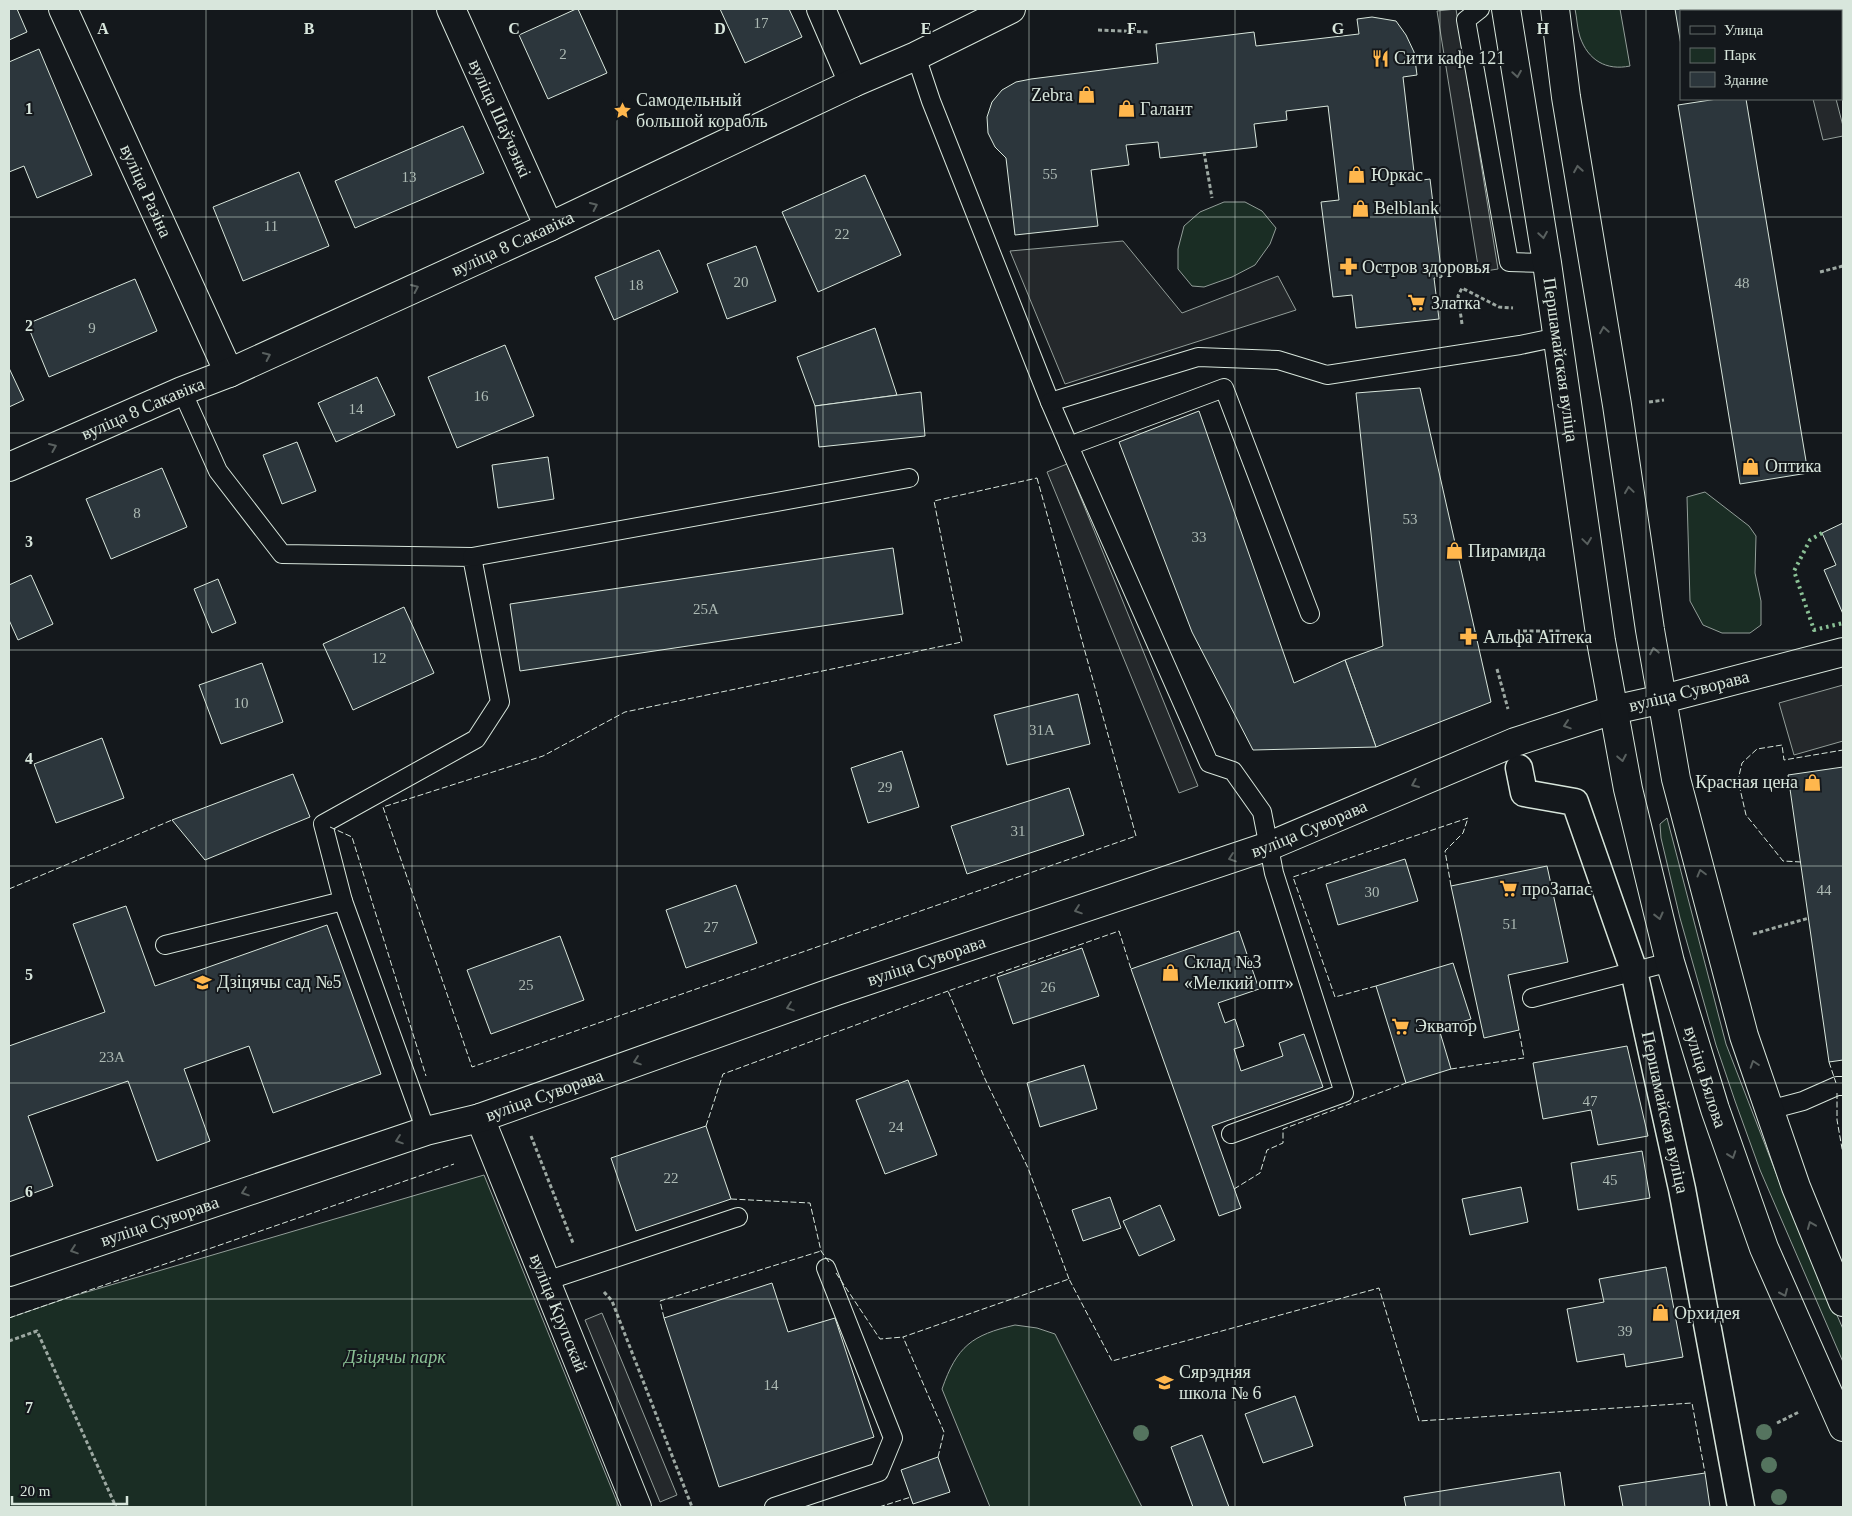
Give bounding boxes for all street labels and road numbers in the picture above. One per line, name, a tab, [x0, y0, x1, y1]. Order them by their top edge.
street label: вуліца Шаўчэнкі	[465, 56, 535, 181]
street label: вуліца Разіна	[116, 141, 176, 241]
street label: вуліца 8 Сакавіка	[448, 207, 577, 280]
street label: Першамайская вуліца	[1539, 276, 1582, 443]
street label: вуліца 8 Сакавіка	[78, 373, 207, 444]
street label: вуліца Суворава	[1627, 666, 1751, 716]
street label: вуліца Суворава	[1249, 796, 1370, 861]
street label: вуліца Суворава	[865, 932, 988, 990]
street label: вуліца Бялова	[1680, 1024, 1731, 1130]
street label: Першамайская вуліца	[1638, 1029, 1693, 1195]
street label: вуліца Суворава	[483, 1065, 606, 1125]
street label: вуліца Суворава	[98, 1192, 221, 1250]
street label: вуліца Крупскай	[526, 1251, 592, 1375]

